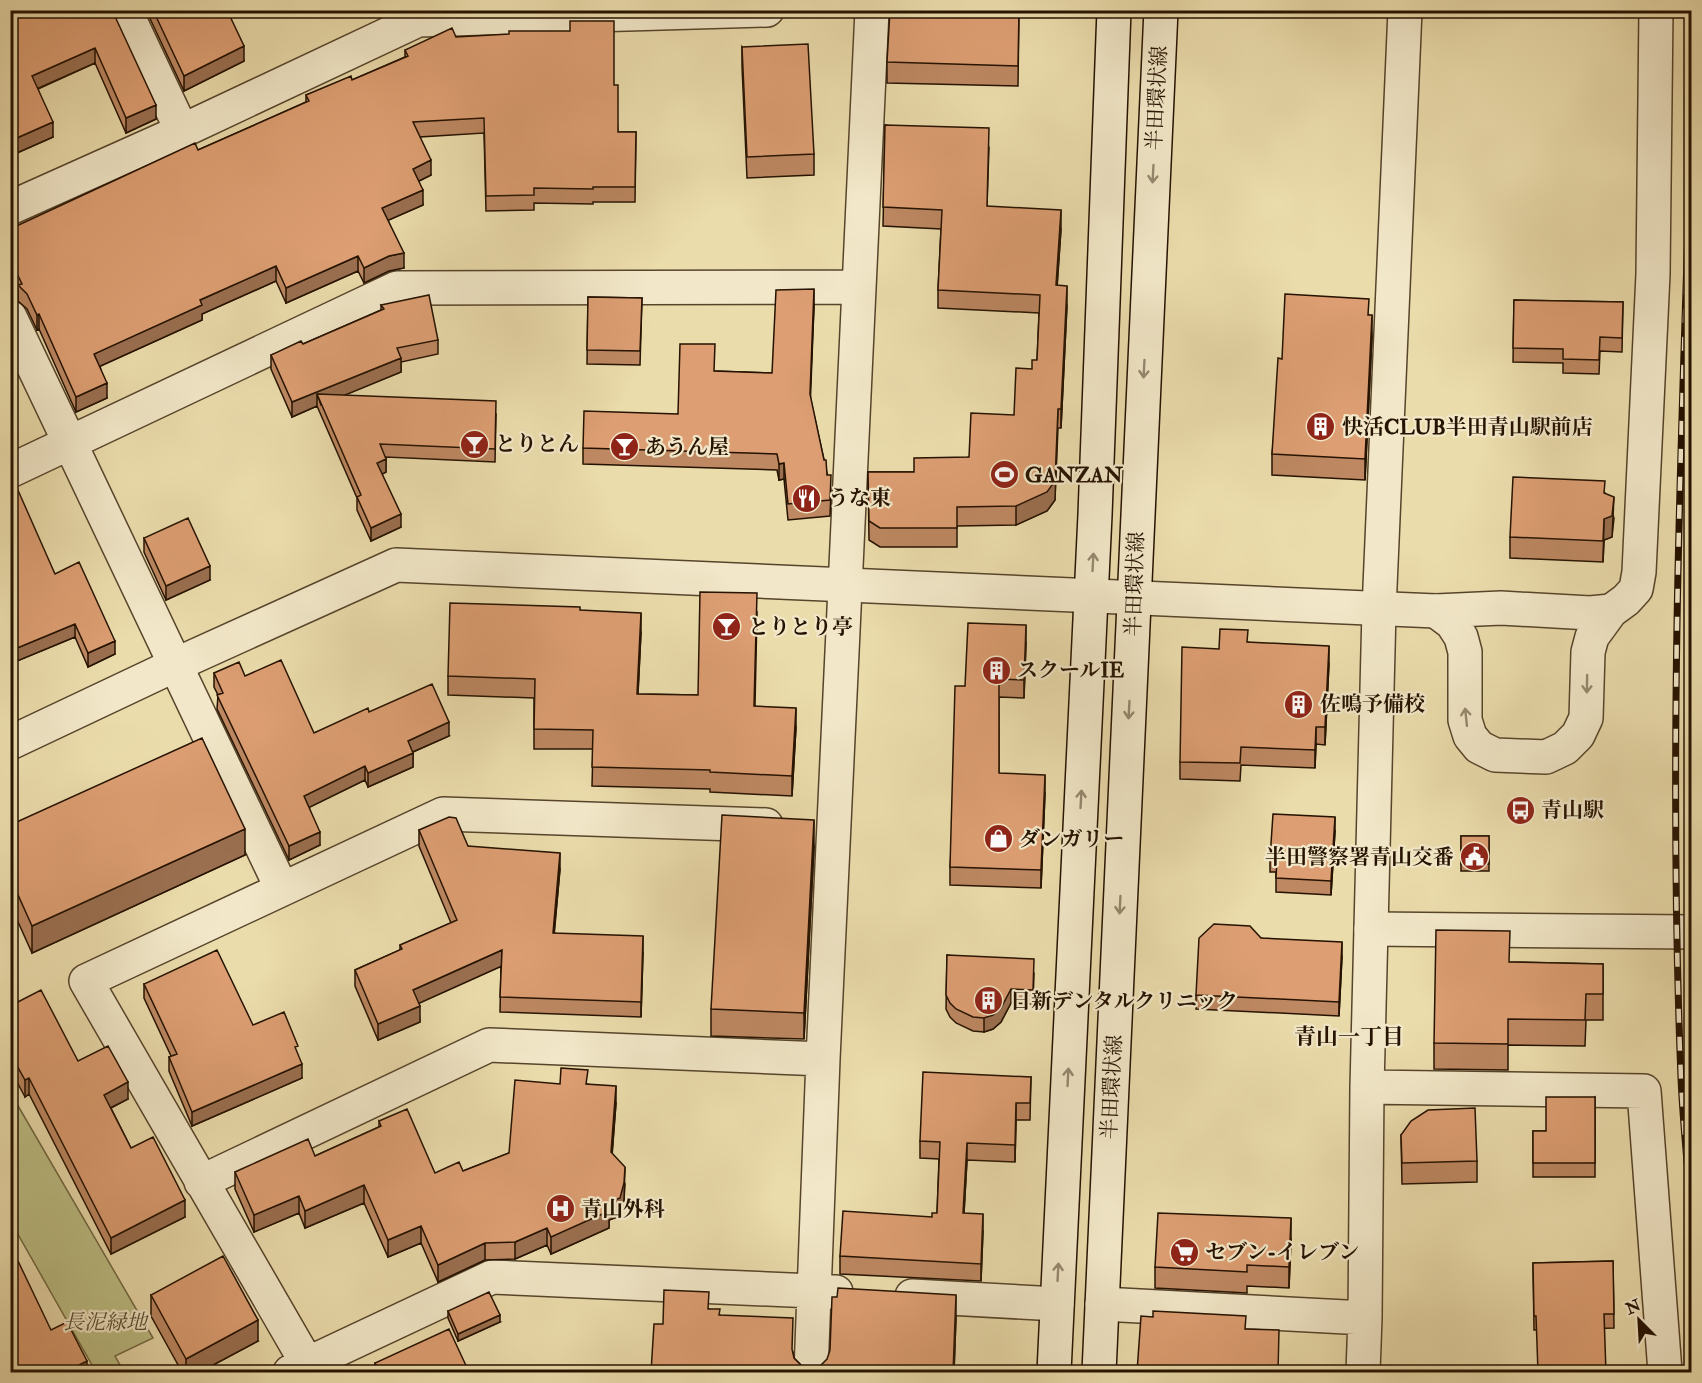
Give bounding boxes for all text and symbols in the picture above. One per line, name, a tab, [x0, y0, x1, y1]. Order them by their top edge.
street label: 半田環状線	[1141, 45, 1173, 151]
one-way arrow	[1148, 163, 1159, 183]
one-way arrow	[1139, 358, 1150, 378]
building icon: 快活CLUB半田青山駅前店	[1305, 411, 1337, 443]
place label: 快活CLUB半田青山駅前店	[1342, 414, 1593, 441]
bar icon: とりとん	[458, 428, 490, 460]
place label: とりとん	[495, 431, 579, 458]
bar icon: あうん屋	[608, 431, 640, 463]
place label: あうん屋	[645, 434, 729, 461]
sports icon: GANZAN	[988, 459, 1020, 491]
place label: GANZAN	[1025, 462, 1124, 489]
restaurant icon: うな東	[791, 482, 823, 514]
place label: うな東	[828, 485, 891, 512]
street label: 半田環状線	[1120, 531, 1150, 637]
one-way arrow	[1087, 552, 1098, 572]
bar icon: とりとり亭	[711, 611, 743, 643]
place label: とりとり亭	[748, 614, 853, 641]
building icon: スクールIE	[980, 654, 1012, 686]
place label: スクールIE	[1017, 657, 1124, 684]
one-way arrow	[1581, 673, 1593, 693]
building icon: 佐鳴予備校	[1283, 688, 1315, 720]
place label: 佐鳴予備校	[1320, 691, 1425, 718]
one-way arrow	[1123, 700, 1134, 720]
one-way arrow	[1460, 708, 1471, 727]
one-way arrow	[1076, 789, 1087, 809]
bus stop icon: 青山駅	[1504, 794, 1536, 826]
place label: 青山駅	[1541, 797, 1604, 824]
shop icon: ダンガリー	[982, 823, 1014, 855]
place label: ダンガリー	[1019, 826, 1124, 853]
public building icon: 半田警察署青山交番	[1459, 841, 1491, 873]
place label: 半田警察署青山交番	[1265, 844, 1454, 871]
one-way arrow	[1115, 895, 1126, 915]
building icon: 日新デンタルクリニック	[973, 985, 1005, 1017]
place label: 日新デンタルクリニック	[1010, 988, 1238, 1015]
district label: 青山一丁目	[1294, 1023, 1404, 1051]
street label: 半田環状線	[1096, 1034, 1128, 1140]
one-way arrow	[1062, 1068, 1073, 1088]
hospital icon: 青山外科	[544, 1193, 576, 1225]
place label: 青山外科	[581, 1196, 665, 1223]
supermarket icon: セブン-イレブン	[1168, 1236, 1200, 1268]
place label: セブン-イレブン	[1205, 1239, 1359, 1266]
one-way arrow	[1053, 1263, 1064, 1283]
north arrow	[1609, 1290, 1669, 1350]
text: N	[1622, 1295, 1645, 1320]
park label: 長泥緑地	[63, 1309, 149, 1336]

